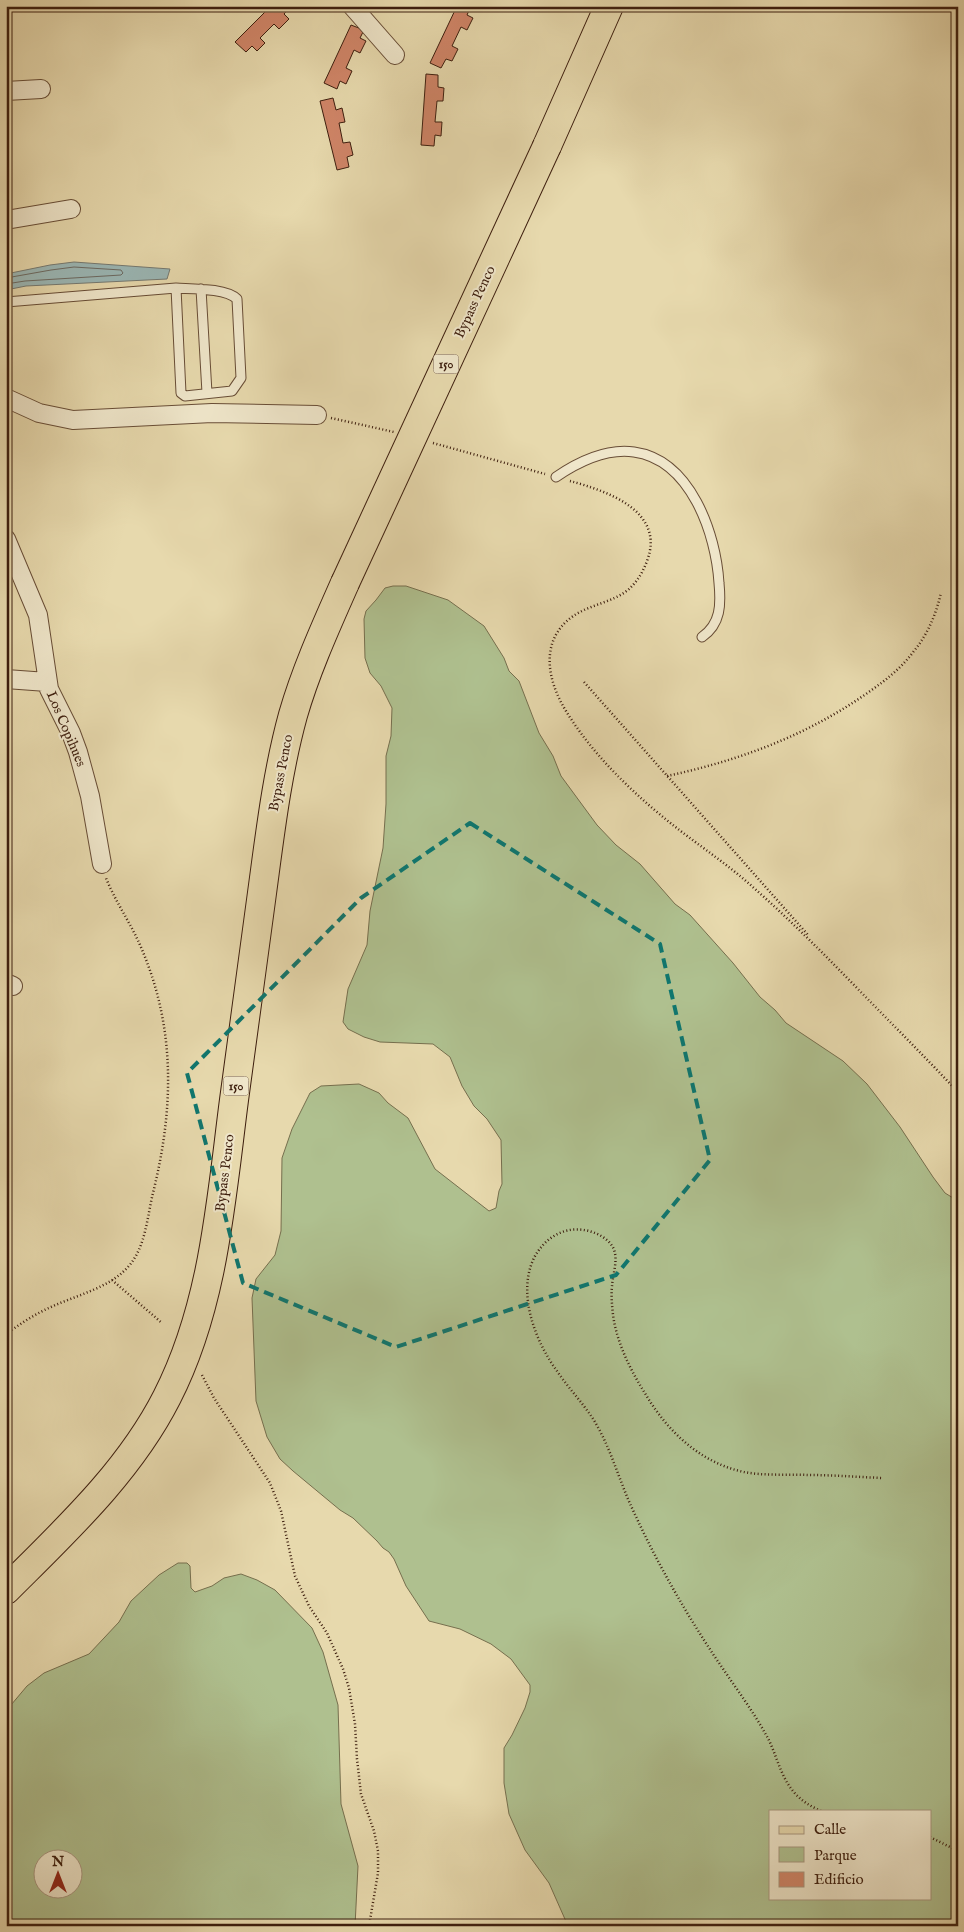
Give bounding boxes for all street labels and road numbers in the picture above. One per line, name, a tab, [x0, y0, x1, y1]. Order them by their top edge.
street label: Bypass Penco	[450, 262, 500, 341]
road number: 150	[434, 354, 458, 374]
street label: Los Copihues	[42, 688, 90, 770]
street label: Bypass Penco	[265, 733, 297, 813]
road number: 150	[224, 1076, 248, 1096]
street label: Bypass Penco	[211, 1133, 239, 1213]

